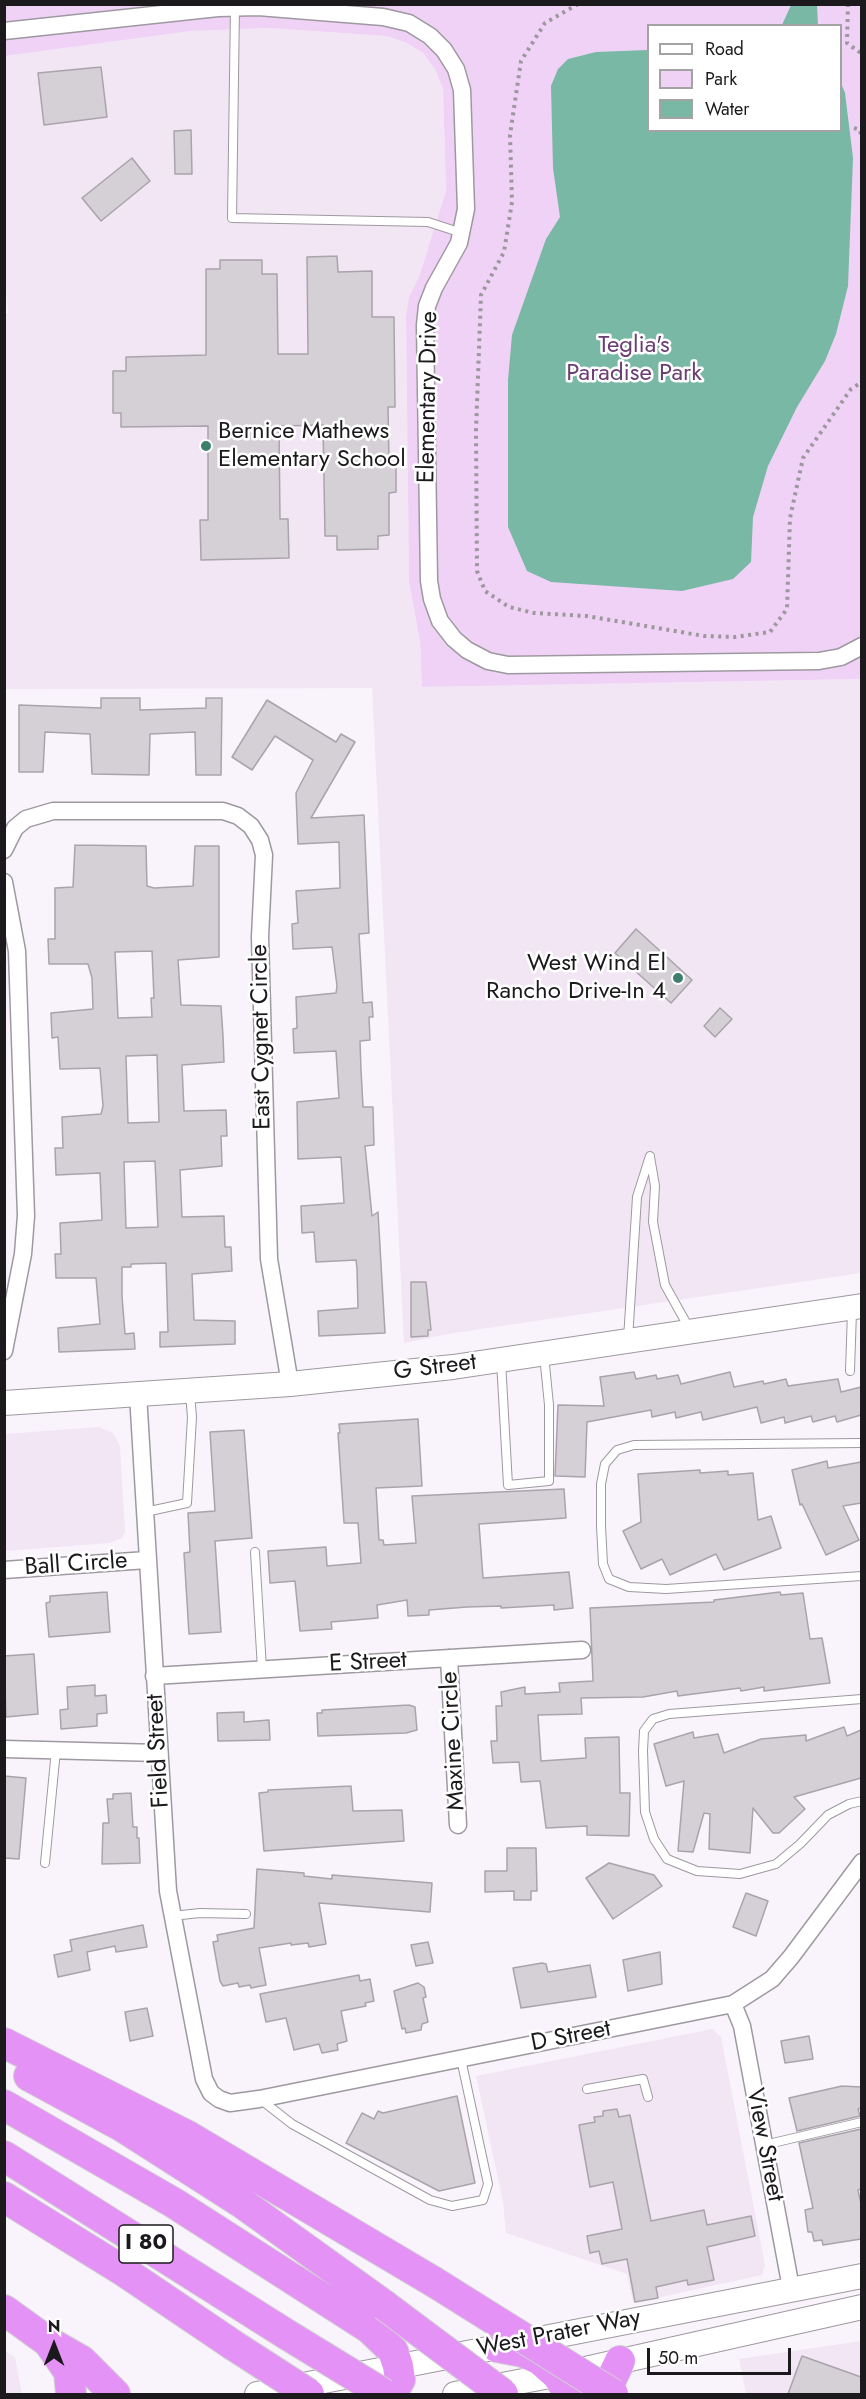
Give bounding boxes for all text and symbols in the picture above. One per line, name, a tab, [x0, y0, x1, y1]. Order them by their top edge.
legend	[647, 24, 842, 132]
text: Road	[705, 36, 744, 62]
text: Park	[705, 66, 737, 92]
text: Water	[705, 96, 749, 122]
street label: Elementary Drive	[413, 311, 445, 483]
park label: Teglia's Paradise Park	[566, 332, 702, 388]
place label: Bernice Mathews Elementary School	[218, 418, 406, 474]
marker: Bernice Mathews Elementary School	[199, 439, 213, 453]
street label: East Cygnet Circle	[246, 944, 278, 1130]
place label: West Wind El Rancho Drive-In 4	[486, 950, 666, 1006]
marker: West Wind El Rancho Drive-In 4	[671, 971, 685, 985]
street label: G Street	[392, 1349, 478, 1387]
street label: Ball Circle	[24, 1547, 128, 1583]
street label: E Street	[328, 1647, 408, 1679]
street label: Maxine Circle	[436, 1671, 472, 1811]
street label: Field Street	[142, 1693, 176, 1809]
street label: D Street	[529, 2015, 613, 2059]
street label: View Street	[739, 2086, 789, 2204]
road number: I 80	[119, 2225, 173, 2263]
street label: West Prater Way	[475, 2304, 643, 2364]
north arrow	[24, 2315, 84, 2375]
text: N	[48, 2315, 60, 2338]
scale bar	[650, 2336, 794, 2374]
text: 50 m	[658, 2345, 698, 2371]

